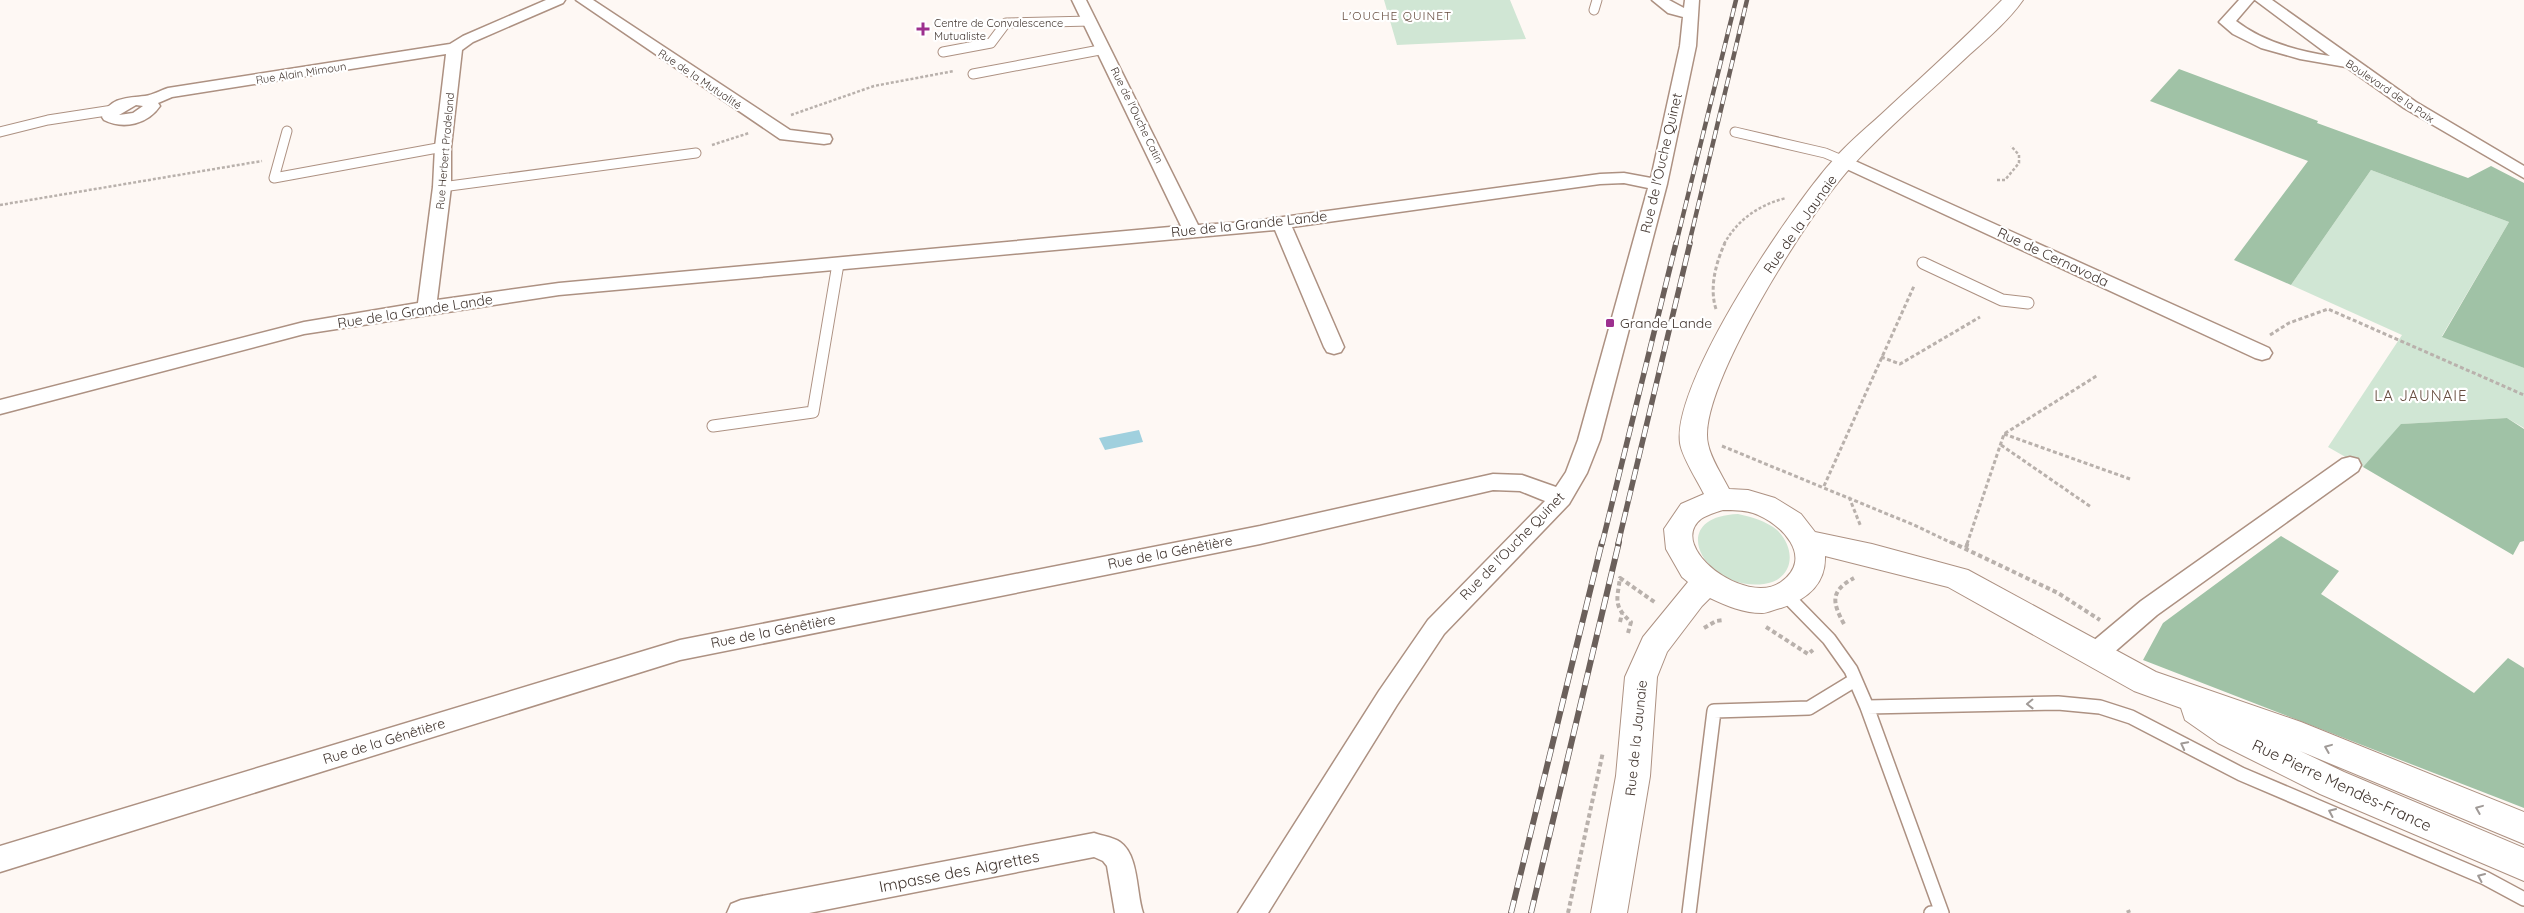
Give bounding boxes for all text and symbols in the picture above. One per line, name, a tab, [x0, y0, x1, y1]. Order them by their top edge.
district label: L'OUCHE QUINET	[1342, 8, 1452, 23]
place label: Centre de Convalescence Mutualiste	[934, 16, 1063, 43]
marker: Centre de Convalescence Mutualiste	[916, 22, 930, 36]
street label: Rue de la Mutualité	[656, 46, 744, 112]
street label: Boulevard de la Paix	[2343, 56, 2437, 126]
street label: Rue Alain Mimoun	[255, 59, 347, 87]
street label: Rue de l'Ouche Catin	[1108, 65, 1166, 165]
street label: Rue de l'Ouche Quinet	[1636, 91, 1686, 235]
street label: Rue Herbert Pradeland	[433, 92, 457, 210]
street label: Rue de la Jaunaie	[1759, 171, 1841, 277]
street label: Rue de la Grande Lande	[1170, 207, 1328, 241]
street label: Rue de Cernavoda	[1994, 223, 2112, 291]
street label: Rue de la Grande Lande	[336, 290, 494, 332]
place label: Grande Lande	[1620, 314, 1712, 332]
marker: Grande Lande	[1604, 317, 1616, 329]
district label: LA JAUNAIE	[2374, 386, 2468, 405]
street label: Rue de l'Ouche Quinet	[1456, 488, 1568, 604]
street label: Rue de la Génêtière	[1106, 531, 1234, 573]
street label: Rue de la Génêtière	[709, 610, 837, 652]
street label: Rue de la Jaunaie	[1621, 679, 1651, 797]
one-way arrow	[2026, 698, 2034, 709]
street label: Rue de la Génêtière	[321, 714, 447, 768]
street label: Rue Pierre Mendès-France	[2249, 735, 2435, 835]
one-way arrow	[2180, 741, 2189, 751]
one-way arrow	[2324, 744, 2333, 755]
one-way arrow	[2475, 805, 2484, 816]
one-way arrow	[2328, 808, 2337, 819]
street label: Impasse des Aigrettes	[877, 846, 1041, 896]
one-way arrow	[2477, 872, 2486, 883]

